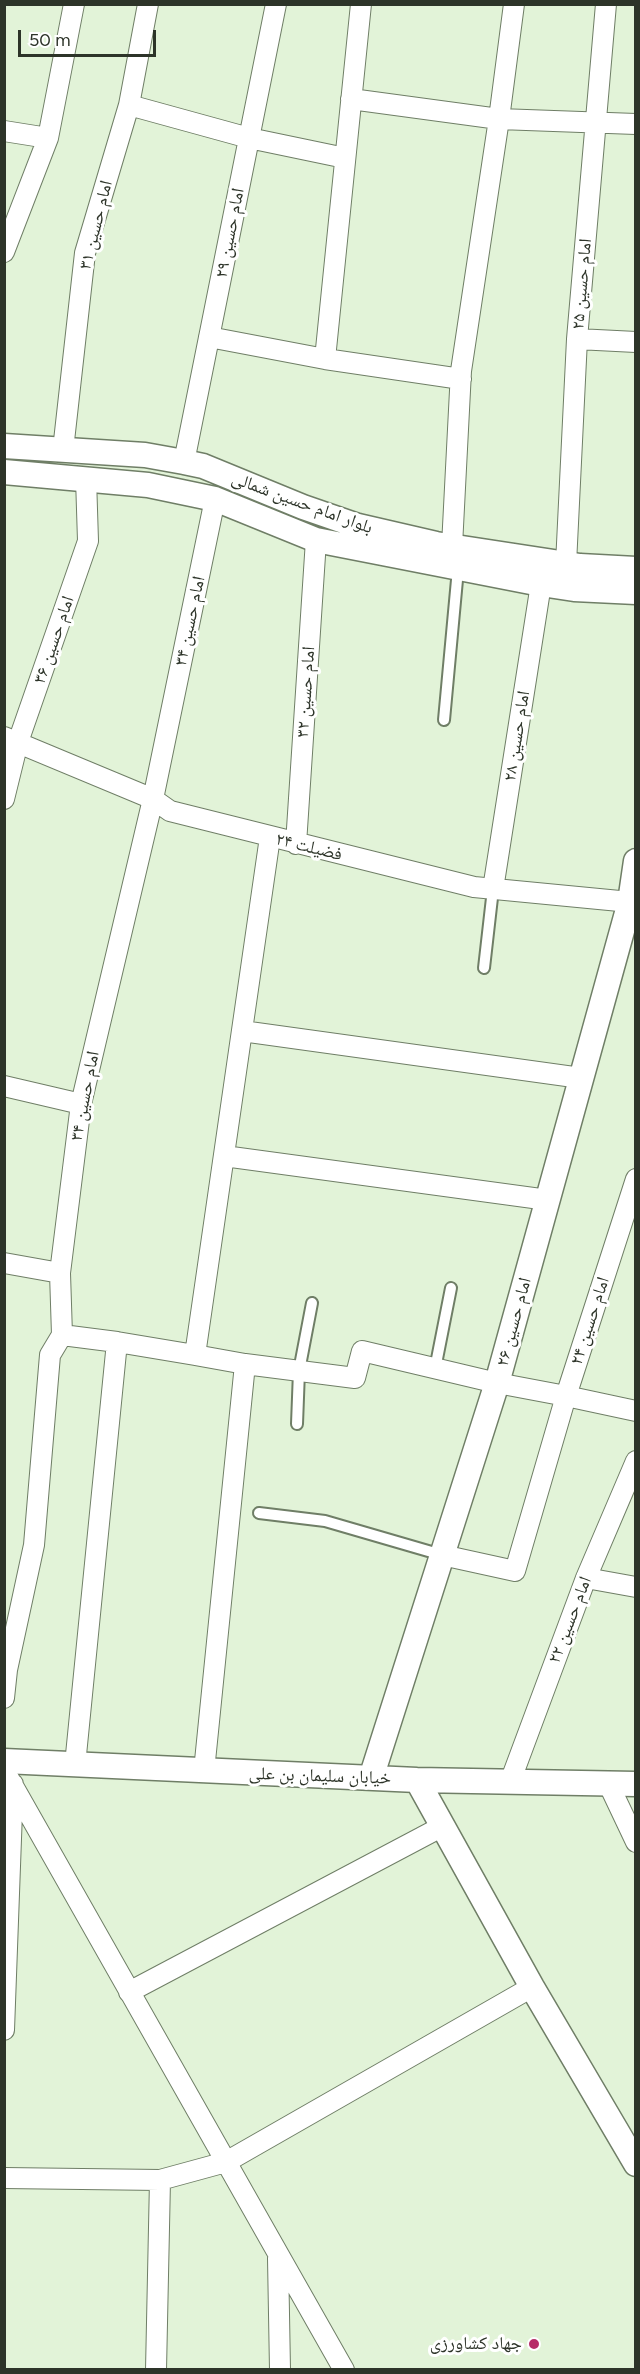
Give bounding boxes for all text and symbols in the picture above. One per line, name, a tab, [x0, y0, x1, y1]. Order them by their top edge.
scale bar	[21, 18, 159, 56]
text: 50 m	[29, 29, 71, 51]
street label: امام حسین ۳۱	[74, 178, 118, 272]
street label: امام حسین ۲۹	[211, 186, 249, 280]
street label: امام حسین ۲۵	[567, 238, 597, 330]
street label: بلوار امام حسین شمالی	[228, 467, 376, 539]
street label: امام حسین ۳۴	[170, 574, 210, 668]
street label: امام حسین ۳۶	[29, 593, 79, 687]
street label: امام حسین ۳۲	[292, 646, 320, 738]
street label: امام حسین ۲۸	[499, 689, 535, 783]
street label: فضیلت ۲۴	[274, 828, 344, 866]
street label: امام حسین ۳۴	[66, 1049, 104, 1143]
street label: امام حسین ۲۴	[566, 1274, 614, 1368]
street label: امام حسین ۲۶	[492, 1275, 536, 1369]
street label: امام حسین ۲۲	[544, 1574, 596, 1666]
street label: خیابان سلیمان بن علی	[248, 1763, 392, 1789]
place label: جهاد کشاورزی	[430, 2333, 522, 2355]
marker: جهاد کشاورزی	[527, 2337, 541, 2351]

